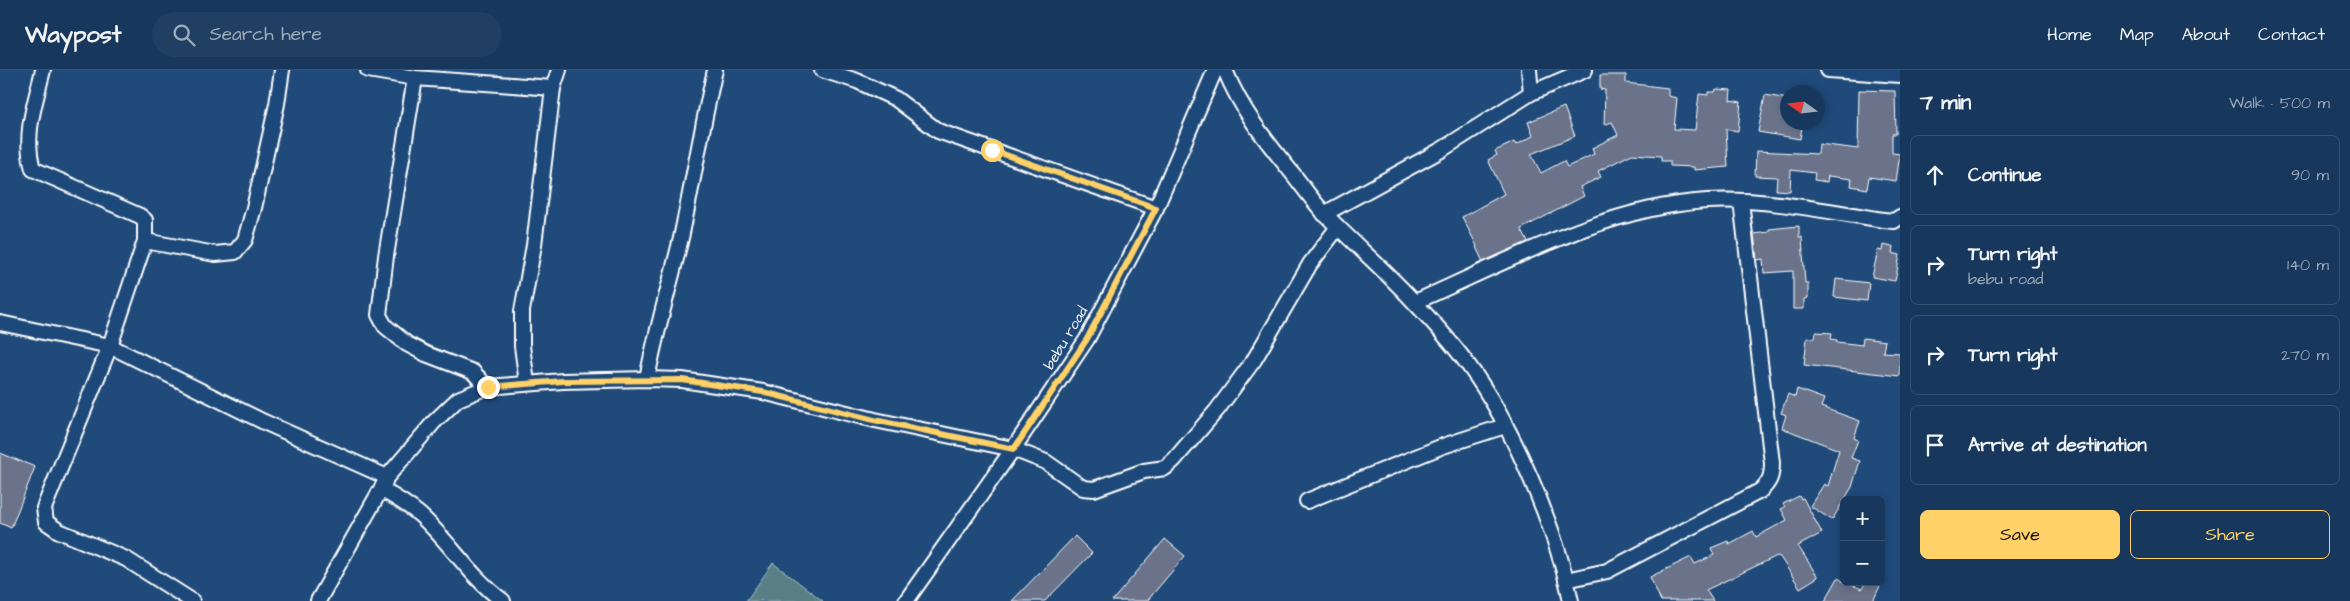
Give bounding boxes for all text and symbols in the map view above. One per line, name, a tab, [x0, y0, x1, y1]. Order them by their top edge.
search box	[152, 12, 502, 57]
text: Waypost	[25, 18, 122, 52]
icon: search	[170, 21, 198, 49]
text: Search here	[210, 21, 322, 48]
text: Home	[2047, 22, 2092, 47]
text: Map	[2120, 22, 2154, 47]
text: About	[2182, 22, 2230, 47]
text: Contact	[2258, 22, 2325, 47]
north arrow	[1780, 85, 1825, 130]
text: 7 min	[1920, 88, 1971, 117]
text: Walk · 500 m	[2229, 92, 2330, 114]
route start	[981, 139, 1004, 162]
icon: ahead	[1921, 161, 1949, 189]
text: Continue	[1968, 162, 2042, 189]
text: 90 m	[2291, 164, 2329, 186]
text: Turn right	[1968, 241, 2057, 268]
icon: right	[1921, 251, 1949, 279]
text: 140 m	[2287, 254, 2329, 276]
text: bebu road	[1968, 268, 2043, 290]
street label: bebu road	[1039, 302, 1093, 374]
icon: right	[1921, 341, 1949, 369]
text: Turn right	[1968, 342, 2057, 369]
text: 270 m	[2281, 344, 2329, 366]
route end	[477, 376, 500, 399]
icon: arrive	[1921, 431, 1949, 459]
text: Arrive at destination	[1968, 432, 2147, 459]
map controls	[1840, 496, 1885, 586]
button: +	[1840, 496, 1885, 541]
button: Save	[1920, 510, 2120, 559]
button: Share	[2130, 510, 2330, 559]
button: −	[1840, 541, 1885, 586]

